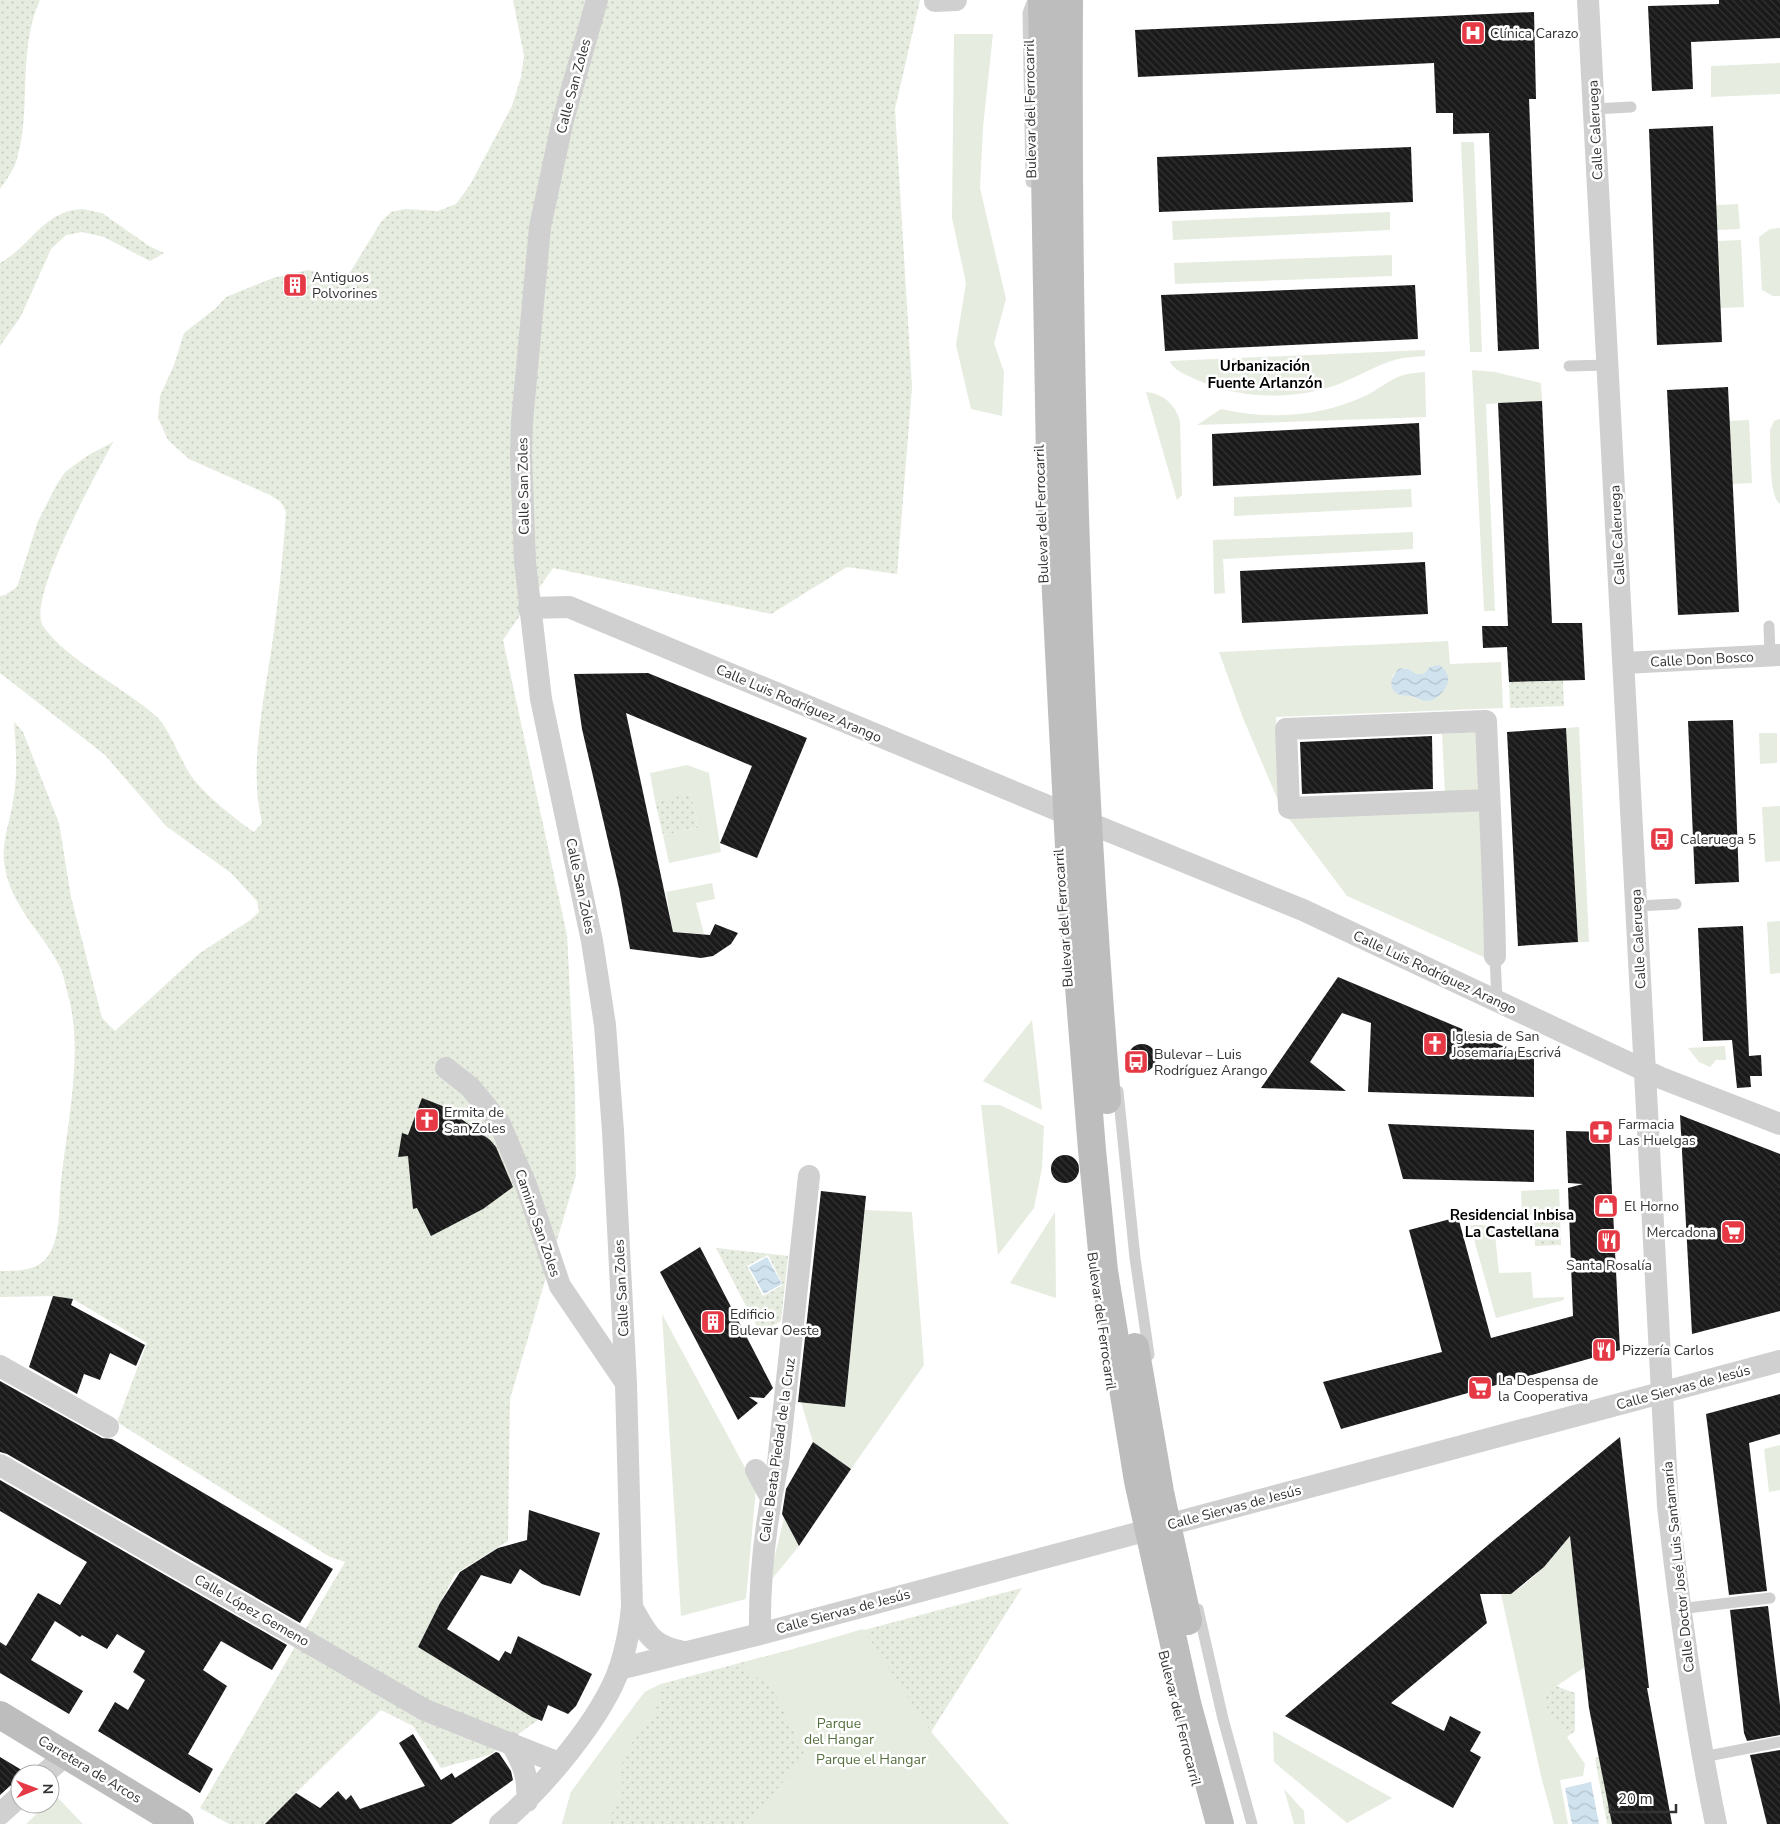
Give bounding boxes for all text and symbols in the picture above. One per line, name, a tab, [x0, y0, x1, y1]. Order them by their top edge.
hospital icon: Clínica Carazo	[1460, 20, 1486, 46]
place label: Clínica Carazo	[1490, 24, 1579, 43]
street label: Calle San Zoles	[552, 36, 595, 136]
street label: Bulevar del Ferrocarril	[1020, 38, 1041, 179]
street label: Calle Caleruega	[1583, 80, 1608, 180]
place label: Antiguos Polvorines	[312, 268, 378, 303]
building icon: Antiguos Polvorines	[282, 272, 308, 298]
district label: Urbanización Fuente Arlanzón	[1208, 356, 1322, 393]
street label: Calle San Zoles	[513, 437, 534, 535]
street label: Bulevar del Ferrocarril	[1030, 443, 1053, 584]
street label: Calle Caleruega	[1605, 485, 1630, 585]
street label: Calle Don Bosco	[1650, 647, 1755, 672]
street label: Calle Luis Rodríguez Arango	[713, 660, 885, 747]
bus stop icon: Caleruega 5	[1649, 826, 1675, 852]
place label: Caleruega 5	[1680, 830, 1756, 849]
street label: Calle San Zoles	[561, 836, 600, 936]
street label: Bulevar del Ferrocarril	[1049, 847, 1078, 988]
street label: Calle Caleruega	[1626, 889, 1651, 989]
street label: Calle Luis Rodríguez Arango	[1350, 926, 1520, 1019]
place label: Iglesia de San Josemaría Escrivá	[1451, 1027, 1561, 1062]
church icon: Iglesia de San Josemaría Escrivá	[1422, 1031, 1448, 1057]
place label: Bulevar – Luis Rodríguez Arango	[1154, 1045, 1268, 1080]
bus stop icon: Bulevar – Luis Rodríguez Arango	[1123, 1049, 1149, 1075]
place label: Ermita de San Zoles	[444, 1103, 506, 1138]
church icon: Ermita de San Zoles	[414, 1107, 440, 1133]
place label: Farmacia Las Huelgas	[1618, 1115, 1696, 1150]
pharmacy icon: Farmacia Las Huelgas	[1588, 1119, 1614, 1145]
street label: Camino San Zoles	[510, 1167, 565, 1280]
shop icon: El Horno	[1593, 1193, 1619, 1219]
place label: El Horno	[1624, 1197, 1679, 1216]
district label: Residencial Inbisa La Castellana	[1450, 1205, 1574, 1242]
supermarket icon: Mercadona	[1720, 1219, 1746, 1245]
place label: Mercadona	[1646, 1223, 1716, 1242]
restaurant icon: Santa Rosalía	[1596, 1228, 1622, 1254]
street label: Calle San Zoles	[609, 1239, 634, 1337]
street label: Bulevar del Ferrocarril	[1082, 1251, 1121, 1392]
place label: Santa Rosalía	[1566, 1256, 1652, 1275]
place label: Edificio Bulevar Oeste	[730, 1305, 819, 1340]
building icon: Edificio Bulevar Oeste	[700, 1309, 726, 1335]
restaurant icon: Pizzería Carlos	[1591, 1337, 1617, 1363]
place label: Pizzería Carlos	[1622, 1341, 1714, 1360]
street label: Calle Beata Piedad de la Cruz	[755, 1356, 800, 1544]
street label: Calle Siervas de Jesús	[1614, 1360, 1752, 1415]
place label: La Despensa de la Cooperativa	[1498, 1371, 1598, 1406]
supermarket icon: La Despensa de la Cooperativa	[1467, 1375, 1493, 1401]
street label: Calle Doctor José Luis Santamaría	[1658, 1460, 1699, 1673]
street label: Calle Siervas de Jesús	[1165, 1480, 1303, 1535]
street label: Calle López Gemeno	[191, 1570, 313, 1651]
street label: Calle Siervas de Jesús	[774, 1584, 912, 1639]
street label: Bulevar del Ferrocarril	[1153, 1648, 1206, 1789]
park label: Parque del Hangar	[804, 1714, 874, 1749]
street label: Carretera de Arcos	[35, 1731, 145, 1808]
park label: Parque el Hangar	[816, 1750, 926, 1769]
north arrow	[10, 1764, 60, 1814]
scale bar	[1610, 1782, 1676, 1814]
text: N	[38, 1783, 57, 1794]
text: 20 m	[1618, 1789, 1653, 1809]

